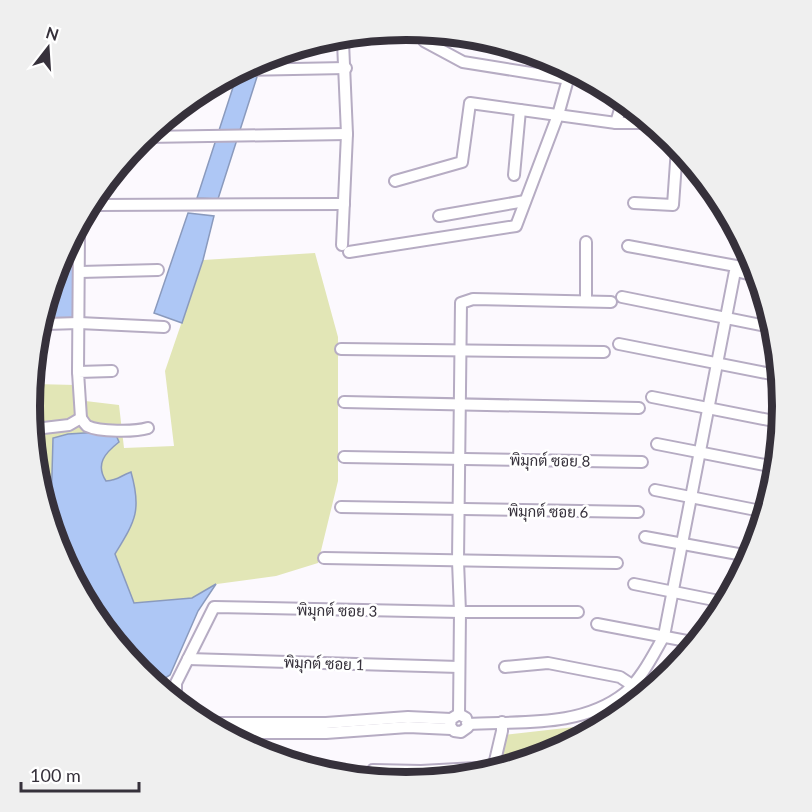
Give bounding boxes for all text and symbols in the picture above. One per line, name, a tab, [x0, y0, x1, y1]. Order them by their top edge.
north arrow	[18, 18, 78, 78]
text: N	[44, 22, 61, 44]
street label: พิมุกต์ ซอย 8	[509, 450, 591, 473]
street label: พิมุกต์ ซอย 6	[507, 501, 589, 524]
street label: พิมุกต์ ซอย 3	[296, 600, 378, 623]
street label: พิมุกต์ ซอย 1	[283, 653, 365, 676]
scale bar	[21, 755, 140, 793]
text: 100 m	[30, 764, 81, 786]

